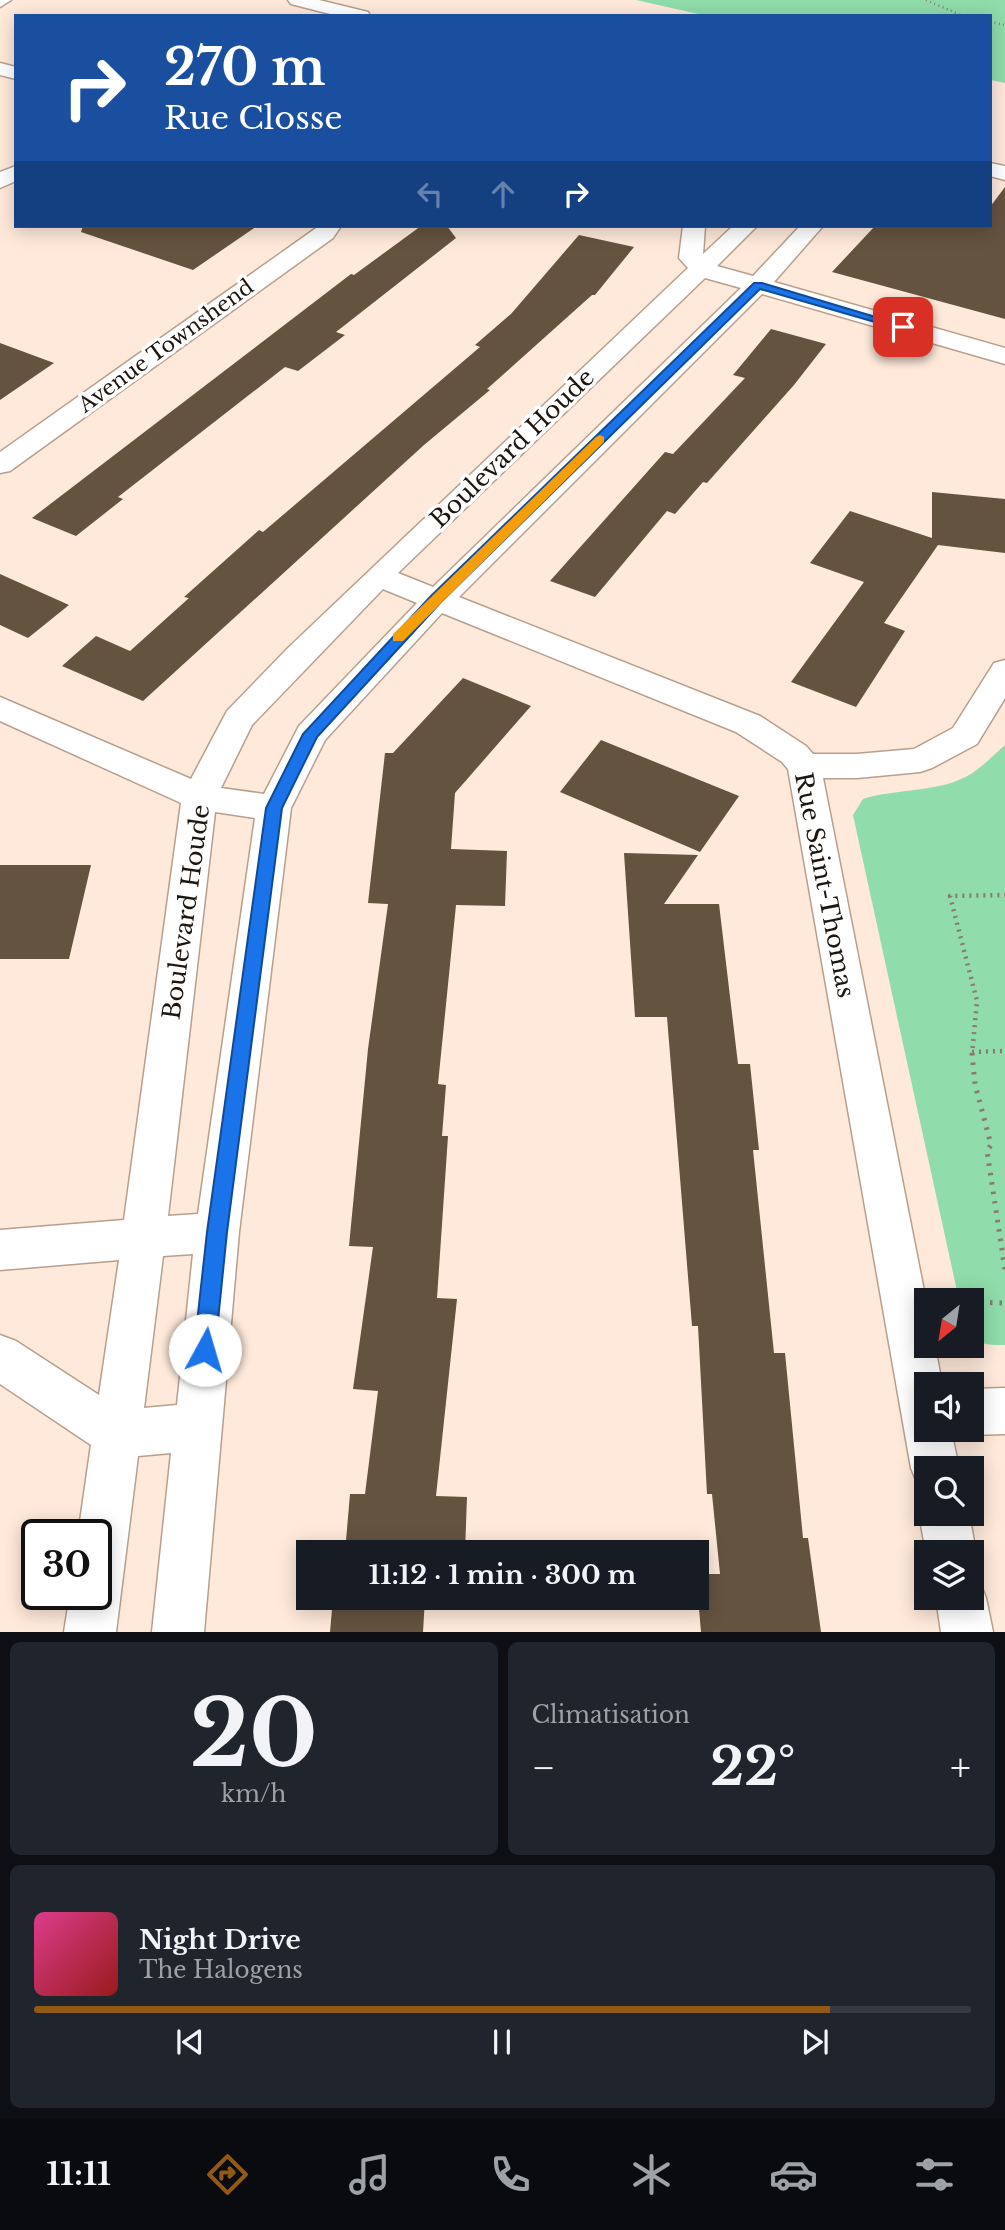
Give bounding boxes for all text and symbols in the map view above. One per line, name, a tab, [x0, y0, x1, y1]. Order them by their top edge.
text: 270 m	[164, 37, 325, 98]
icon: right	[49, 42, 140, 133]
text: Rue Closse	[164, 98, 343, 138]
icon: left	[411, 175, 449, 213]
icon: ahead	[484, 175, 522, 213]
icon: right	[557, 175, 595, 213]
street label: Avenue Townshend	[73, 274, 259, 419]
pin	[873, 297, 933, 357]
icon: arrive	[884, 308, 922, 346]
street label: Boulevard Houde	[424, 362, 600, 534]
street label: Rue Saint-Thomas	[789, 770, 861, 1000]
street label: Boulevard Houde	[157, 803, 215, 1021]
north arrow	[914, 1288, 984, 1358]
map controls	[914, 1288, 984, 1610]
position arrow	[168, 1313, 242, 1387]
button: sound	[914, 1372, 984, 1442]
button: search	[914, 1456, 984, 1526]
speed limit sign: 30	[21, 1519, 112, 1610]
button: layers	[914, 1540, 984, 1610]
text: 11:12 · 1 min · 300 m	[369, 1559, 636, 1591]
text: 20	[190, 1678, 318, 1791]
text: Climatisation	[532, 1701, 690, 1729]
text: 22°	[710, 1735, 795, 1799]
text: −	[532, 1744, 556, 1791]
text: +	[950, 1744, 971, 1791]
text: km/h	[221, 1780, 286, 1808]
text: Night Drive	[139, 1924, 301, 1956]
text: The Halogens	[139, 1956, 303, 1984]
icon: previous	[171, 2023, 209, 2061]
icon: pause	[483, 2023, 521, 2061]
icon: next	[796, 2023, 834, 2061]
icon: directions	[203, 2150, 252, 2199]
icon: music	[345, 2150, 394, 2199]
icon: phone	[486, 2150, 535, 2199]
icon: climate	[627, 2150, 676, 2199]
icon: car	[769, 2150, 818, 2199]
icon: filters	[910, 2150, 959, 2199]
text: 11:11	[46, 2154, 111, 2194]

